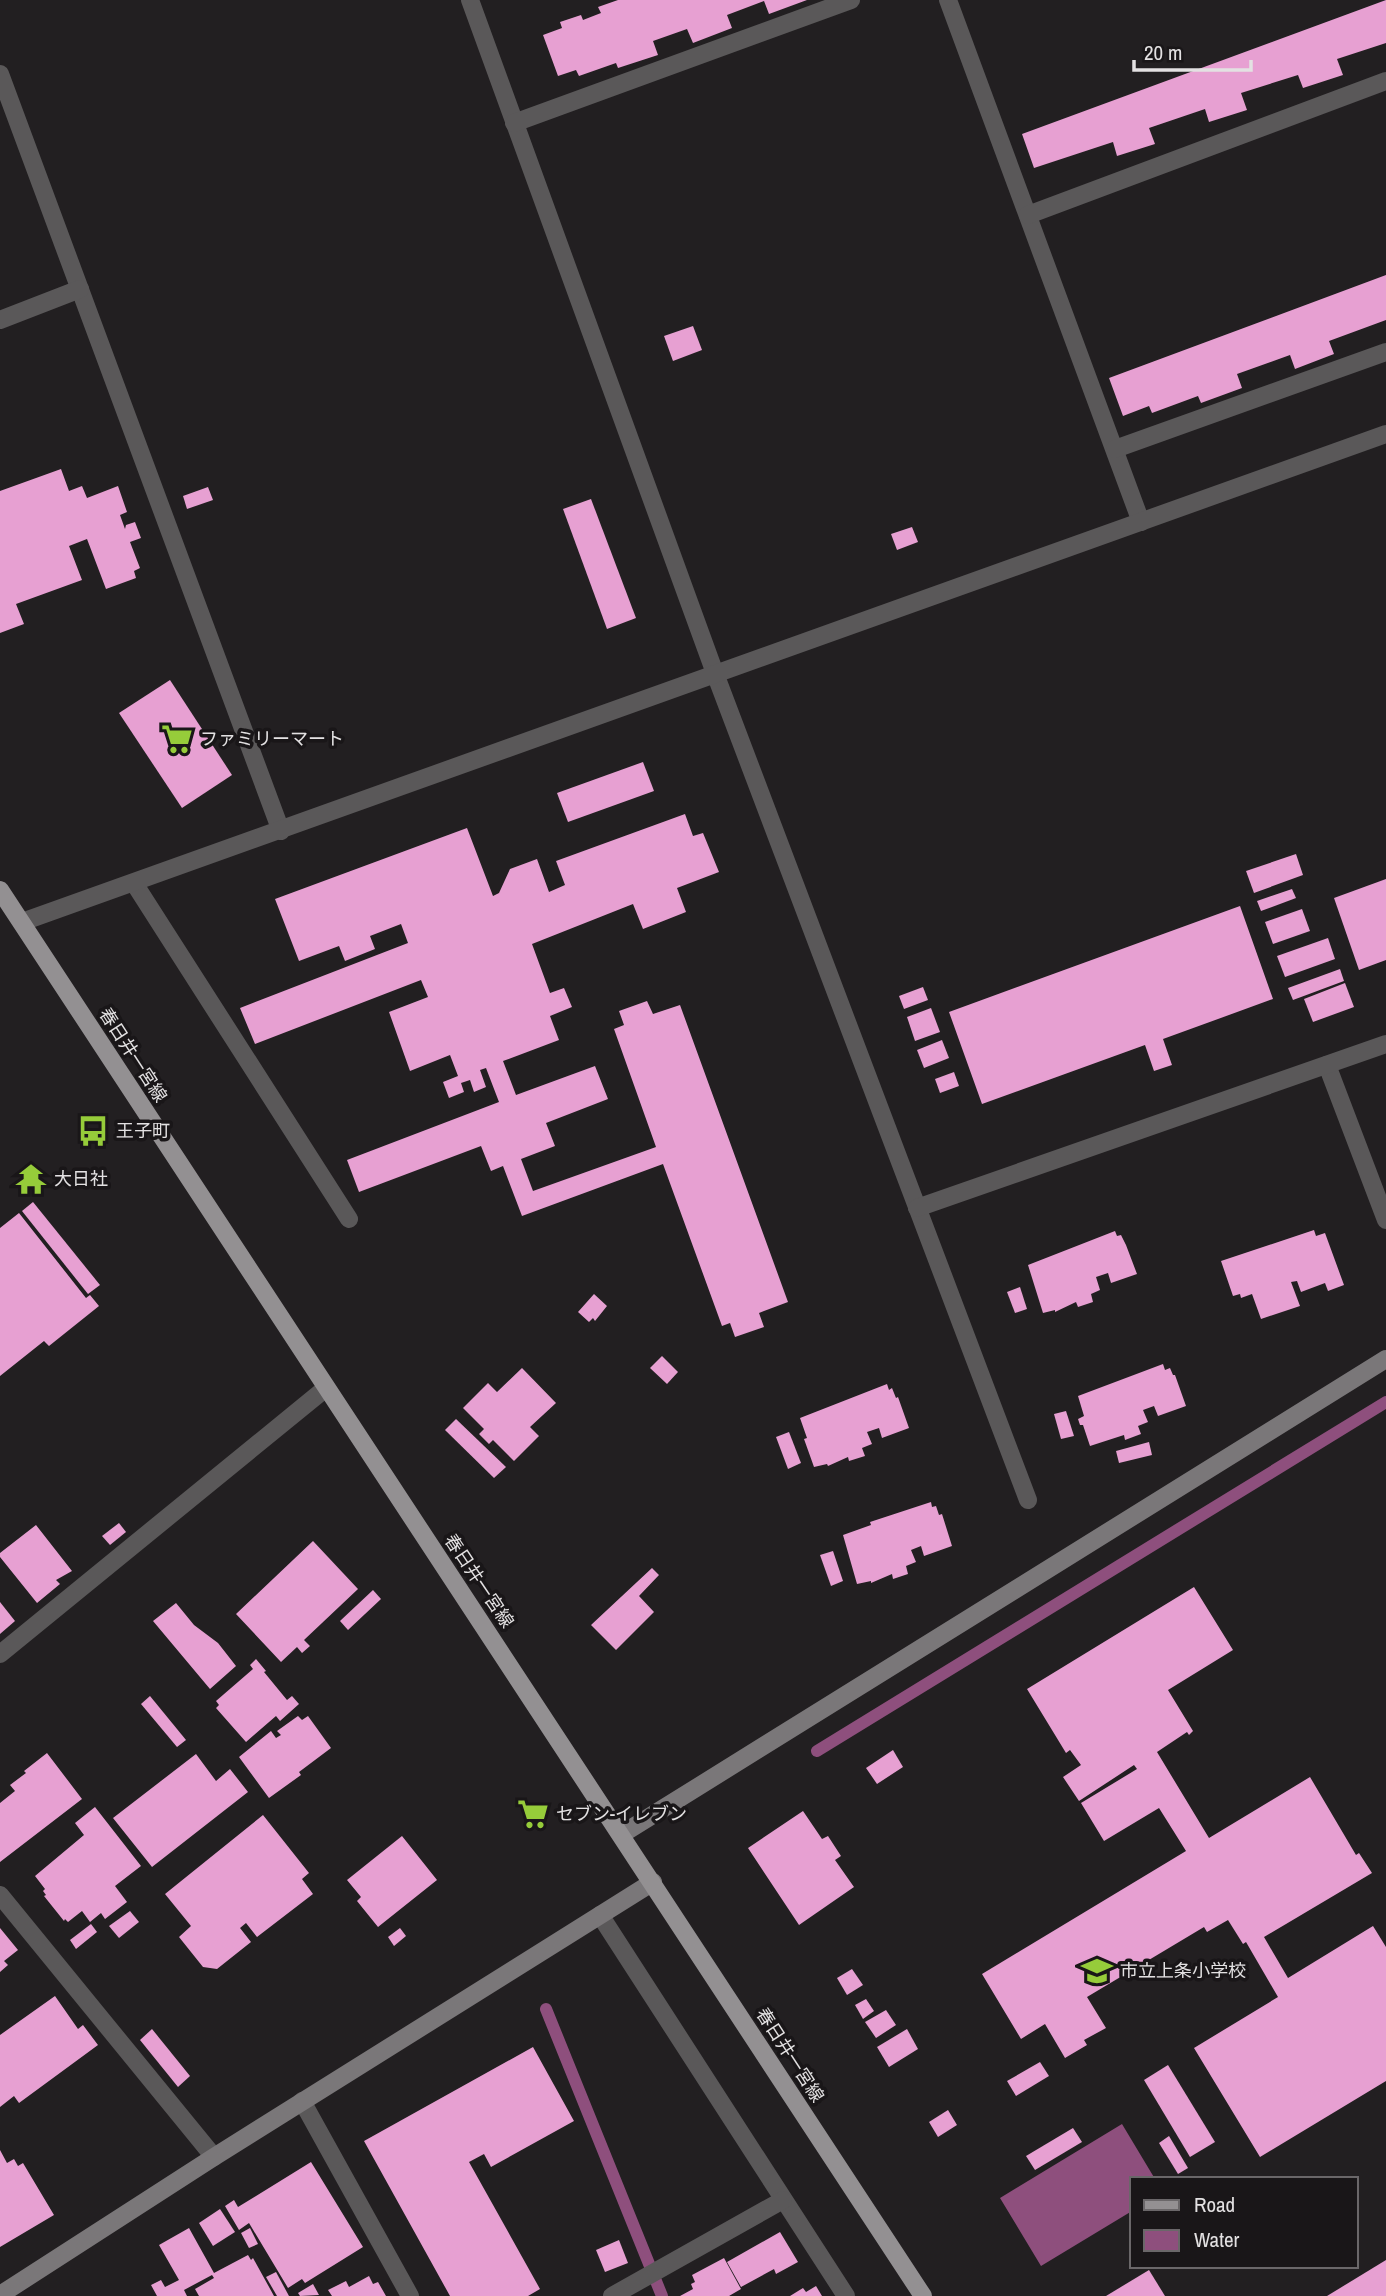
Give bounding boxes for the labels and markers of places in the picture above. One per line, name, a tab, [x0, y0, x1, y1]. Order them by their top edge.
supermarket icon: ファミリーマート	[160, 722, 194, 756]
place label: ファミリーマート	[200, 726, 344, 751]
bus stop icon: 王子町	[76, 1114, 110, 1148]
place label: 王子町	[116, 1118, 170, 1143]
temple icon: 大日社	[14, 1162, 48, 1196]
place label: 大日社	[54, 1166, 108, 1191]
supermarket icon: セブン-イレブン	[516, 1797, 550, 1831]
place label: セブン-イレブン	[556, 1801, 687, 1826]
school or university icon: 市立上条小学校	[1080, 1954, 1114, 1988]
place label: 市立上条小学校	[1120, 1958, 1246, 1983]

